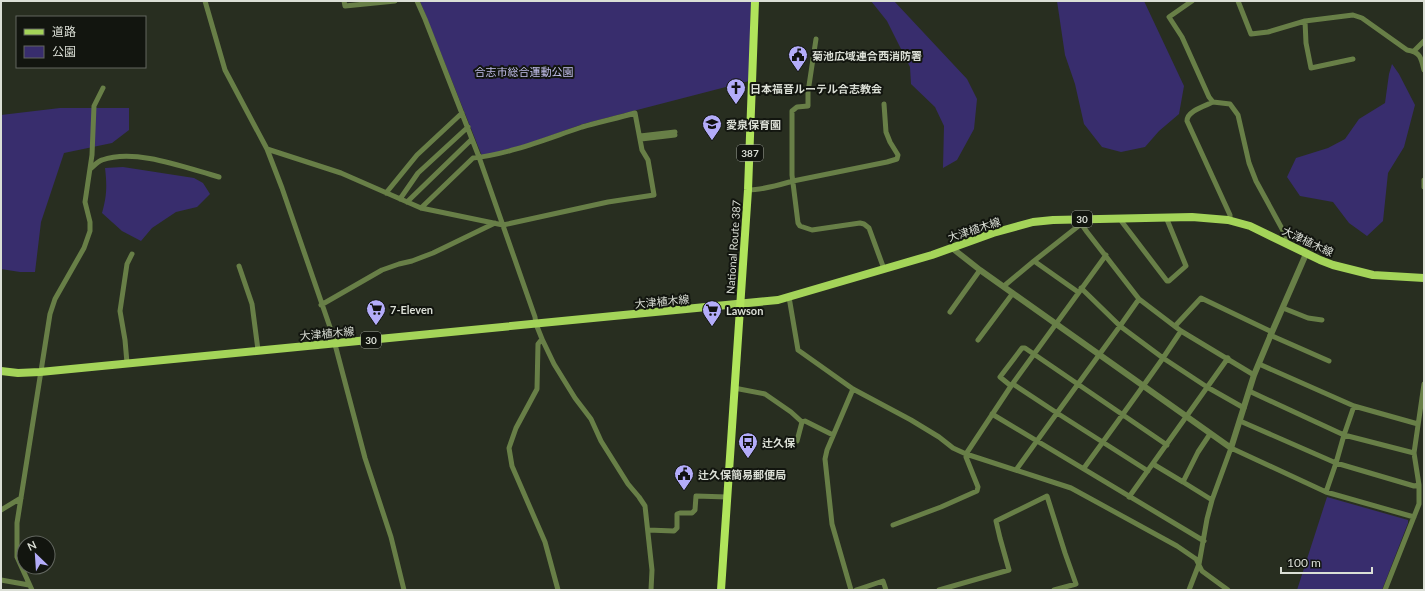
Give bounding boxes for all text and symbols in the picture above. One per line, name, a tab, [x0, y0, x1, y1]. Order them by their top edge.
legend	[16, 16, 146, 68]
text: 道路	[52, 24, 76, 39]
text: 公園	[52, 44, 76, 59]
public building icon: 菊池広域連合西消防署	[787, 44, 809, 72]
place label: 菊池広域連合西消防署	[812, 49, 922, 62]
park label: 合志市総合運動公園	[475, 65, 574, 78]
church icon: 日本福音ルーテル合志教会	[725, 77, 747, 105]
place label: 日本福音ルーテル合志教会	[750, 82, 882, 95]
school or university icon: 愛泉保育園	[701, 113, 723, 141]
place label: 愛泉保育園	[726, 118, 781, 131]
road number: 387	[737, 145, 763, 161]
street label: National Route 387	[723, 200, 743, 294]
road number: 30	[1072, 211, 1092, 227]
street label: 大津植木線	[946, 214, 1002, 244]
street label: 大津植木線	[1280, 223, 1336, 259]
street label: 大津植木線	[634, 292, 690, 310]
supermarket icon: 7-Eleven	[365, 298, 387, 326]
supermarket icon: Lawson	[701, 299, 723, 327]
place label: 7-Eleven	[390, 303, 433, 316]
place label: Lawson	[726, 304, 763, 317]
street label: 大津植木線	[299, 324, 355, 342]
road number: 30	[361, 332, 381, 348]
bus stop icon: 辻久保	[737, 431, 759, 459]
place label: 辻久保	[762, 436, 796, 449]
public building icon: 辻久保簡易郵便局	[673, 463, 695, 491]
place label: 辻久保簡易郵便局	[698, 468, 786, 481]
north arrow	[16, 535, 56, 575]
text: N	[25, 538, 38, 553]
scale bar	[1281, 549, 1372, 575]
text: 100 m	[1287, 555, 1321, 570]

